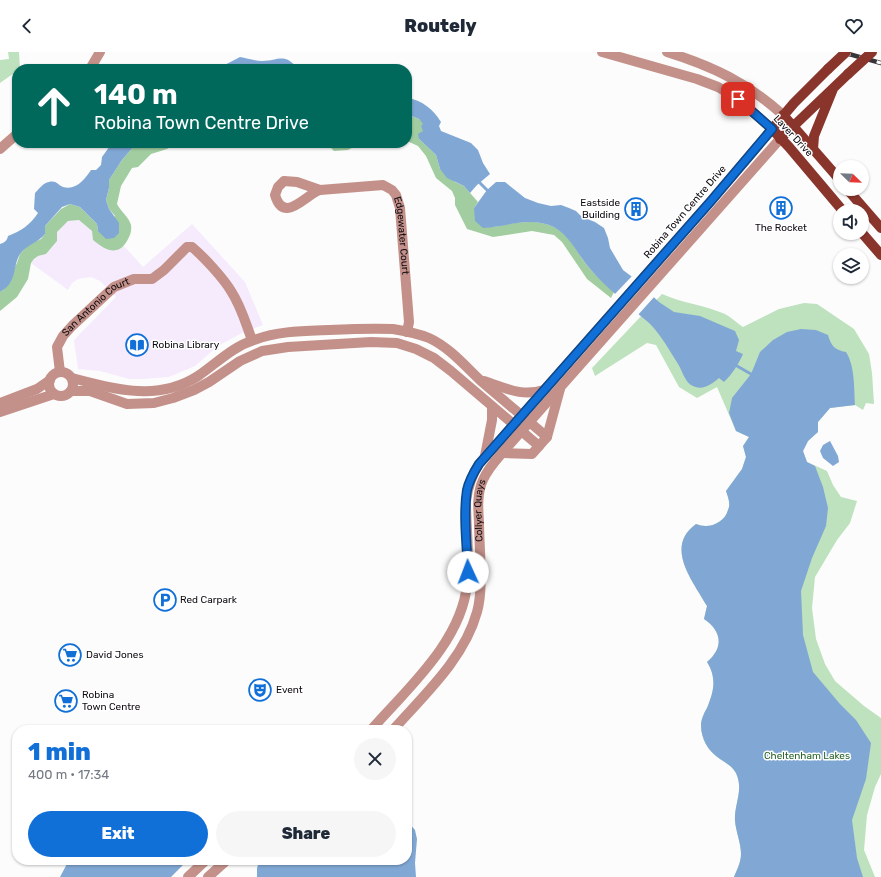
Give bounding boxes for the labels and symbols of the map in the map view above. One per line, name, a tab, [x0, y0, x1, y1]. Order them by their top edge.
pin	[721, 82, 755, 116]
street label: Laver Drive	[771, 113, 815, 159]
north arrow	[833, 160, 869, 196]
street label: Robina Town Centre Drive	[641, 163, 729, 261]
street label: Edgewater Court	[391, 195, 411, 275]
building icon: The Rocket	[768, 195, 794, 221]
building icon: Eastside Building	[623, 196, 649, 222]
place label: Eastside Building	[580, 197, 620, 221]
place label: The Rocket	[755, 222, 807, 234]
street label: San Antonio Court	[60, 275, 131, 339]
library icon: Robina Library	[124, 332, 150, 358]
place label: Robina Library	[152, 339, 220, 351]
street label: Collyer Quays	[472, 477, 489, 542]
position arrow	[447, 551, 489, 593]
parking icon: Red Carpark	[152, 587, 178, 613]
place label: Red Carpark	[180, 594, 238, 606]
supermarket icon: David Jones	[57, 642, 83, 668]
place label: David Jones	[86, 649, 144, 661]
theatre icon: Event	[247, 677, 273, 703]
place label: Event	[276, 684, 303, 696]
supermarket icon: Robina Town Centre	[53, 688, 79, 714]
place label: Robina Town Centre	[82, 689, 141, 713]
park label: Cheltenham Lakes	[764, 750, 850, 762]

